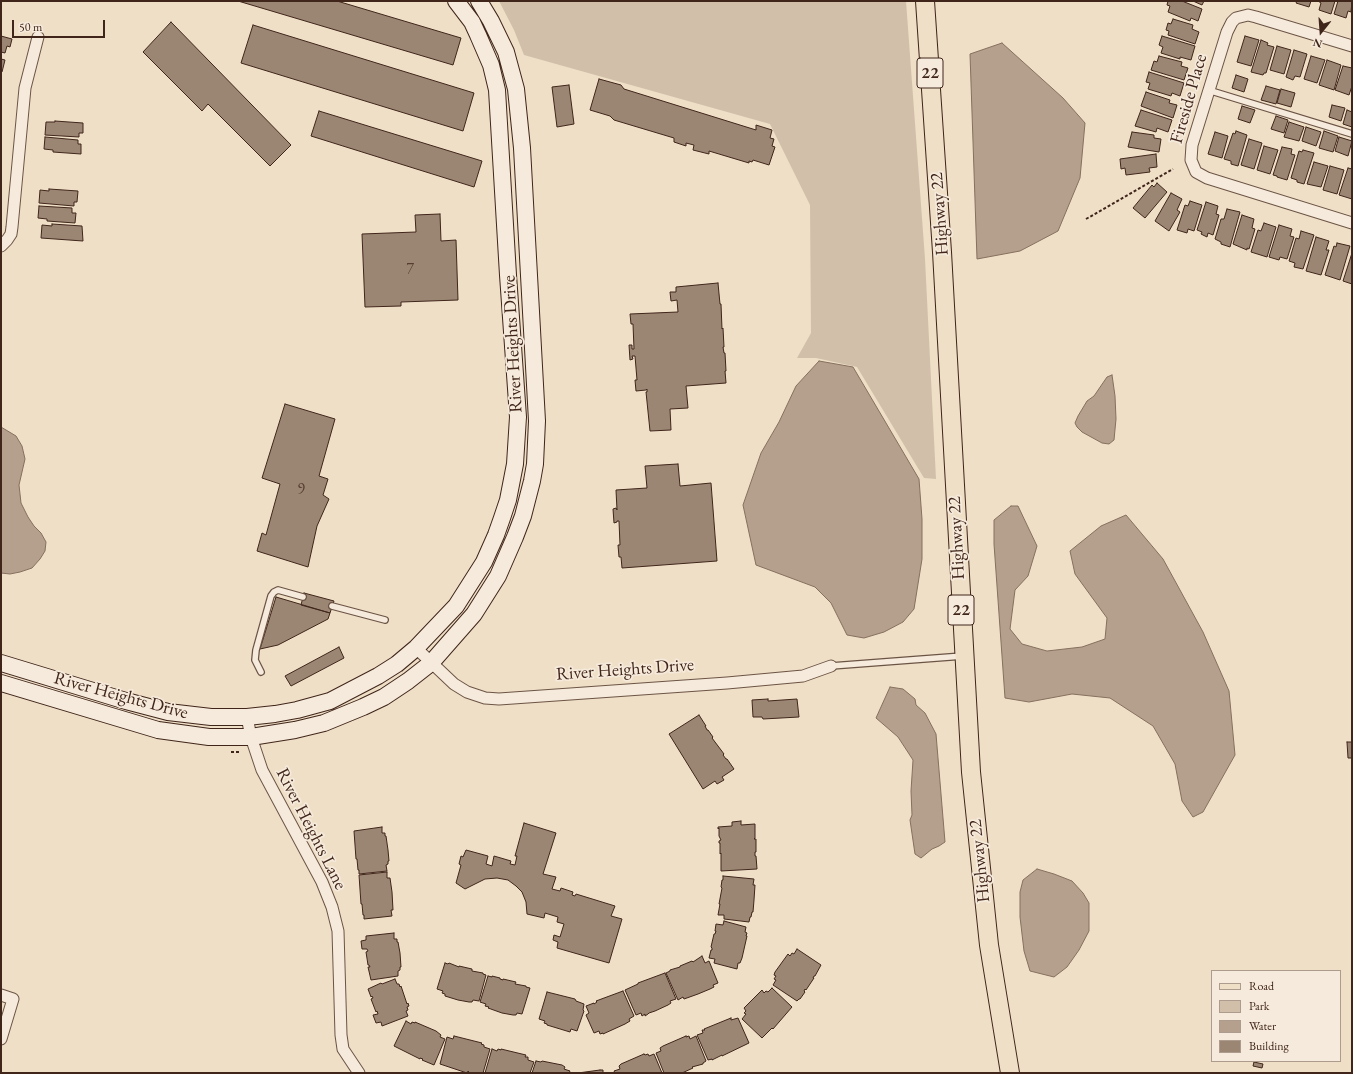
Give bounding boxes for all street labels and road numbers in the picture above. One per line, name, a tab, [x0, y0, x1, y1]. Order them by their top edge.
street label: Fireside Place	[1166, 52, 1212, 146]
road number: 22	[917, 58, 943, 88]
street label: Highway 22	[926, 172, 954, 256]
street label: River Heights Drive	[499, 275, 527, 413]
street label: Highway 22	[944, 496, 970, 580]
road number: 22	[948, 595, 974, 625]
street label: River Heights Drive	[555, 654, 695, 686]
street label: River Heights Drive	[52, 668, 190, 724]
street label: River Heights Lane	[271, 765, 351, 893]
street label: Highway 22	[965, 818, 995, 904]

